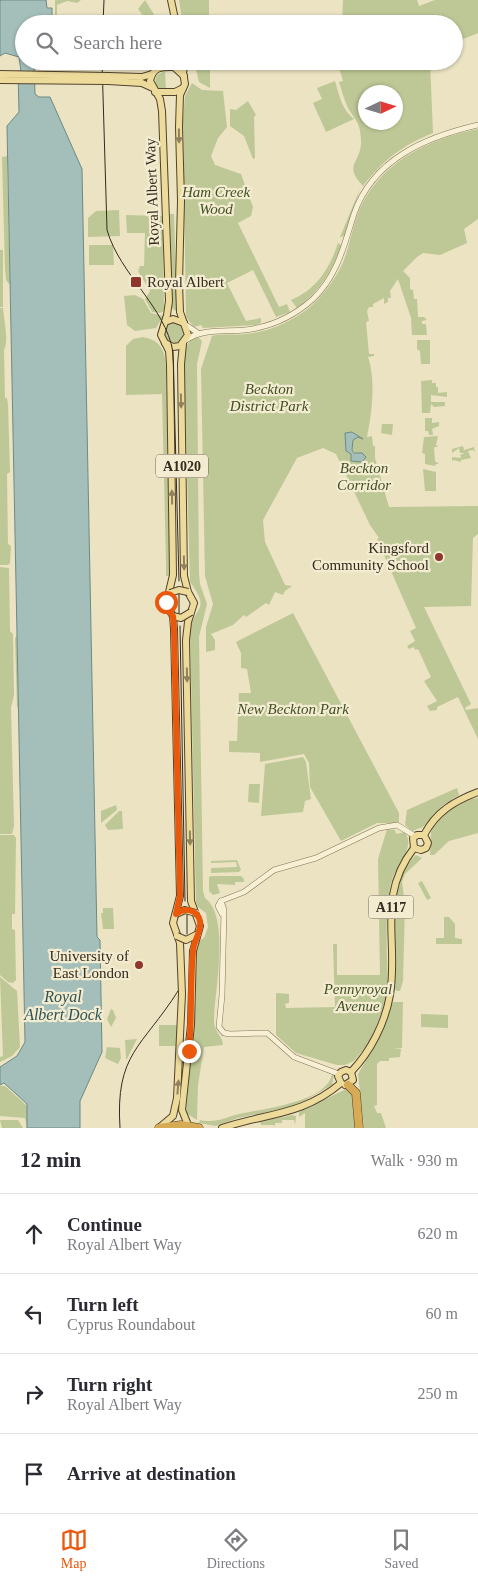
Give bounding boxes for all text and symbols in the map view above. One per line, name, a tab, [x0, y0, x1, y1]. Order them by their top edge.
search box	[15, 15, 463, 70]
icon: search	[33, 29, 61, 57]
text: Search here	[73, 32, 162, 53]
north arrow	[358, 85, 403, 130]
one-way arrow	[175, 128, 183, 144]
street label: Royal Albert Way	[142, 137, 162, 246]
park label: Ham Creek Wood	[181, 184, 250, 217]
place label: Royal Albert	[147, 274, 225, 290]
marker: Royal Albert	[129, 275, 143, 289]
park label: Beckton District Park	[229, 381, 309, 414]
one-way arrow	[177, 393, 185, 409]
road number: A1020	[156, 454, 208, 478]
park label: Beckton Corridor	[337, 460, 391, 493]
one-way arrow	[168, 489, 176, 505]
place label: Kingsford Community School	[312, 540, 429, 573]
marker: Kingsford Community School	[433, 551, 445, 563]
one-way arrow	[180, 555, 188, 571]
route start	[155, 591, 178, 614]
one-way arrow	[183, 667, 191, 683]
park label: New Beckton Park	[236, 701, 349, 717]
one-way arrow	[186, 830, 194, 846]
road number: A117	[368, 896, 414, 919]
place label: University of East London	[49, 948, 129, 981]
marker: University of East London	[133, 959, 145, 971]
park label: Pennyroyal Avenue	[323, 981, 392, 1014]
water label: Royal Albert Dock	[23, 988, 103, 1023]
route end	[178, 1040, 201, 1063]
one-way arrow	[174, 1079, 182, 1095]
text: 12 min	[20, 1148, 81, 1172]
text: Walk · 930 m	[371, 1152, 458, 1169]
text: Continue	[67, 1214, 142, 1235]
icon: ahead	[20, 1220, 48, 1248]
text: 620 m	[418, 1225, 458, 1242]
text: Royal Albert Way	[67, 1236, 182, 1253]
text: Turn left	[67, 1294, 139, 1315]
icon: left	[20, 1300, 48, 1328]
text: 60 m	[426, 1305, 458, 1322]
text: Cyprus Roundabout	[67, 1316, 195, 1333]
text: Turn right	[67, 1374, 152, 1395]
icon: right	[20, 1380, 48, 1408]
text: 250 m	[418, 1385, 458, 1402]
text: Royal Albert Way	[67, 1396, 182, 1413]
icon: arrive	[20, 1460, 48, 1488]
text: Arrive at destination	[67, 1463, 236, 1484]
tab: Map	[60, 1526, 88, 1572]
tab: Directions	[207, 1526, 265, 1572]
tab: Saved	[384, 1526, 418, 1572]

